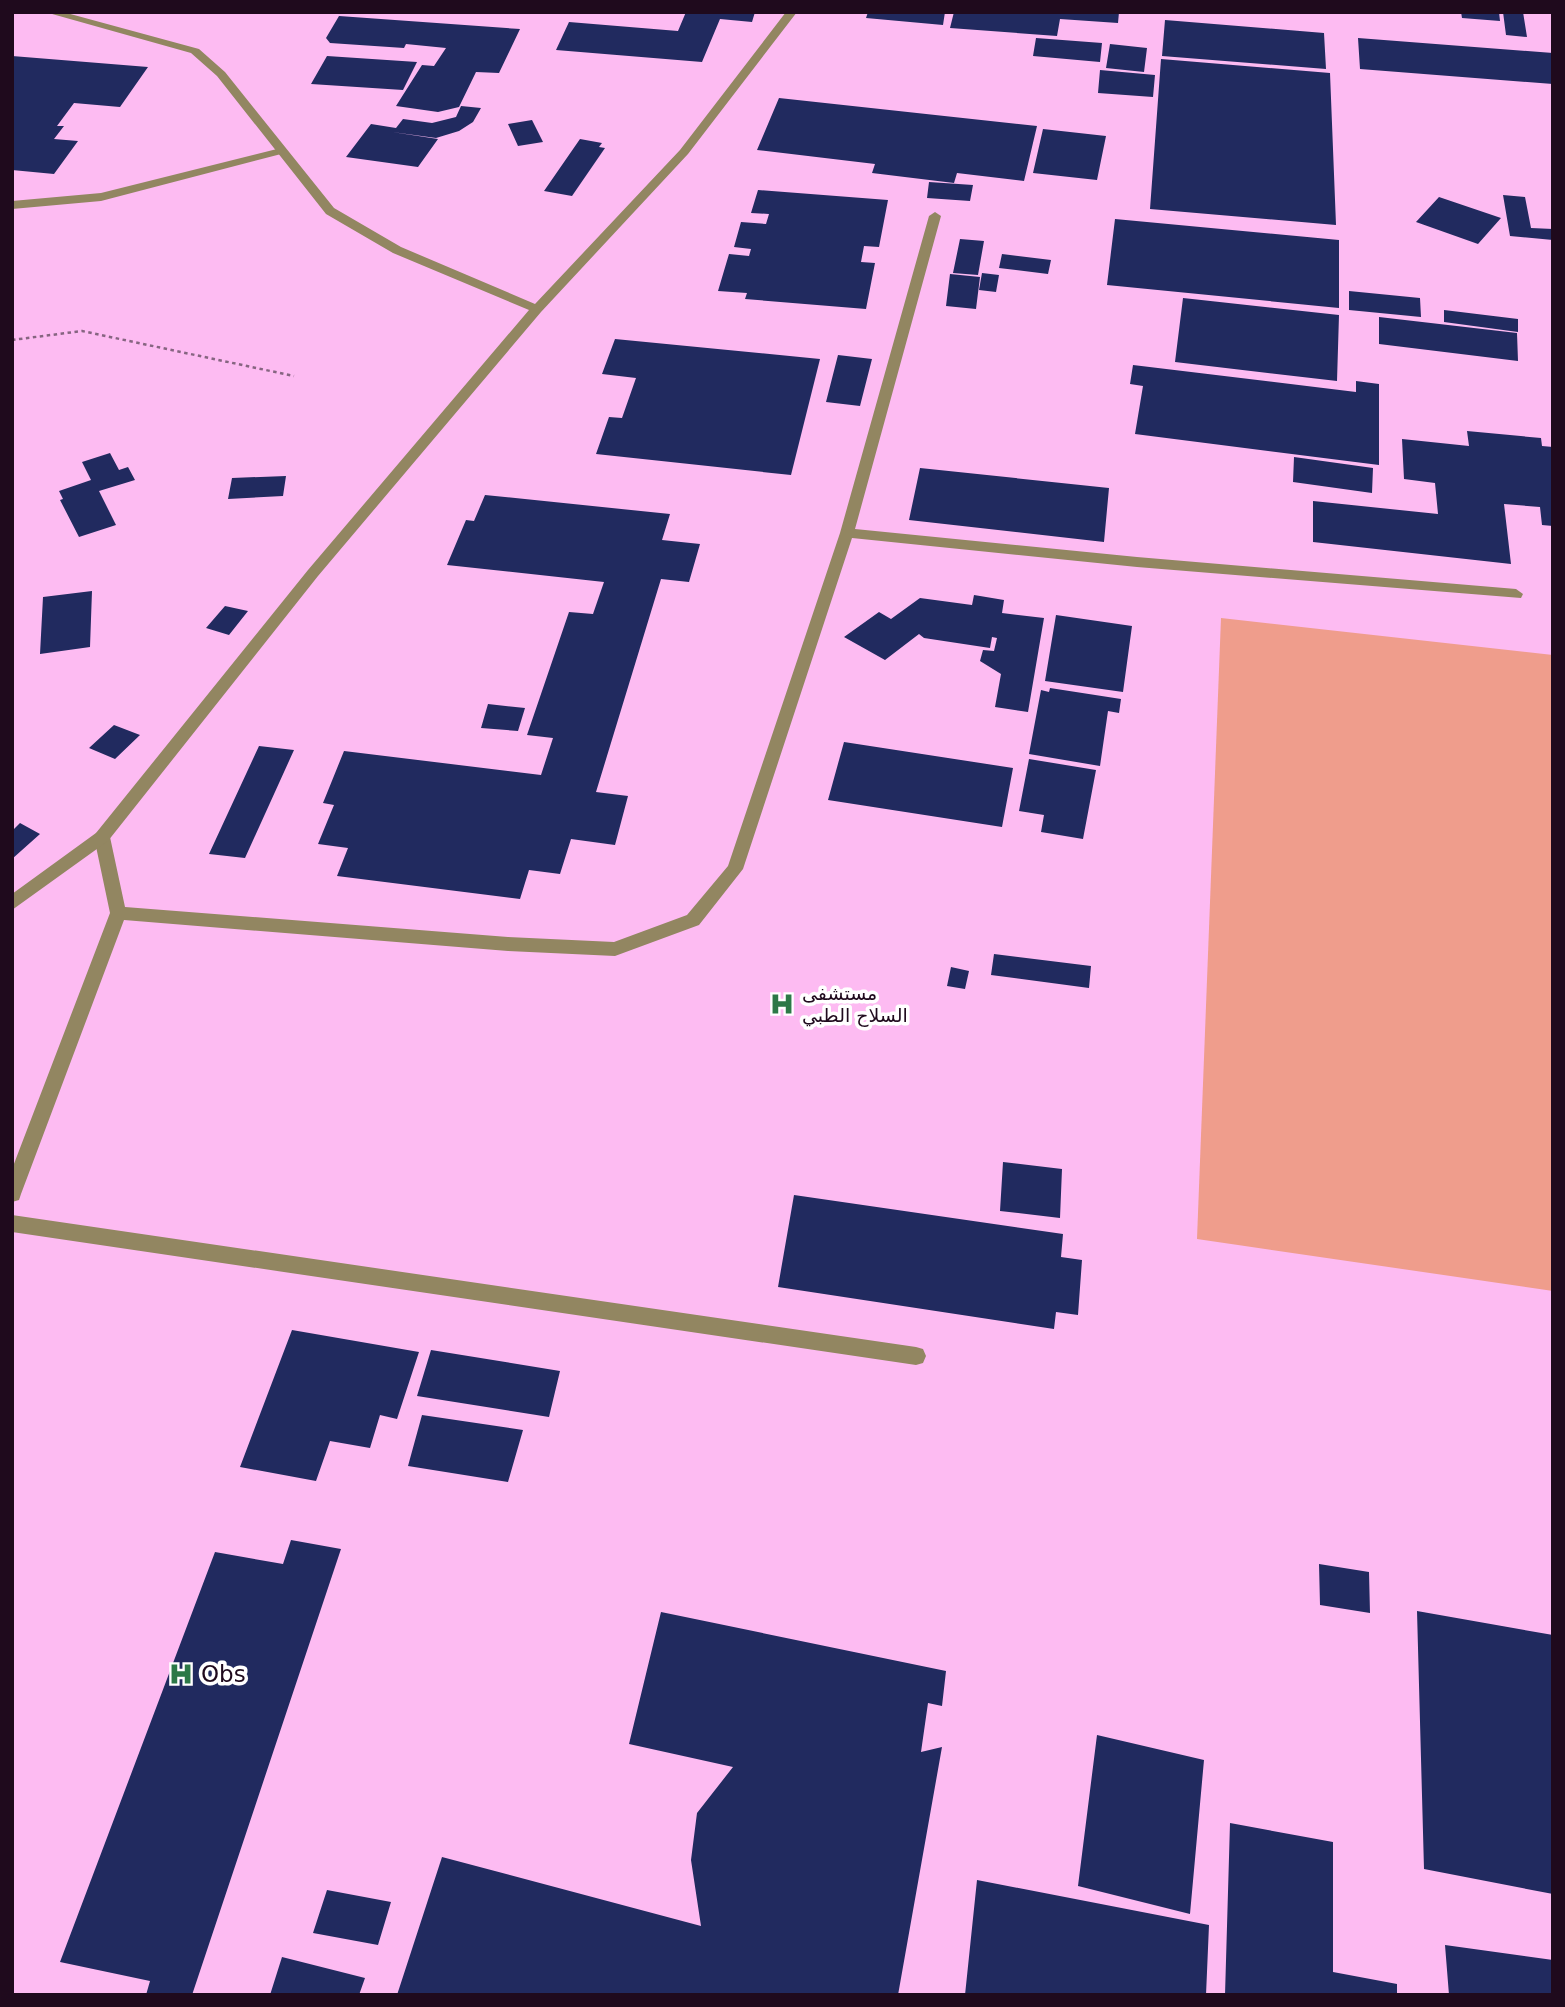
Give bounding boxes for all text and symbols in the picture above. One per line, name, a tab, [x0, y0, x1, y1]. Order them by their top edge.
place label: مستشفى السلاح الطبي	[802, 982, 908, 1027]
hospital icon: مستشفى السلاح الطبي	[768, 990, 796, 1018]
hospital icon: Obs	[167, 1660, 195, 1688]
place label: Obs	[201, 1661, 246, 1687]

